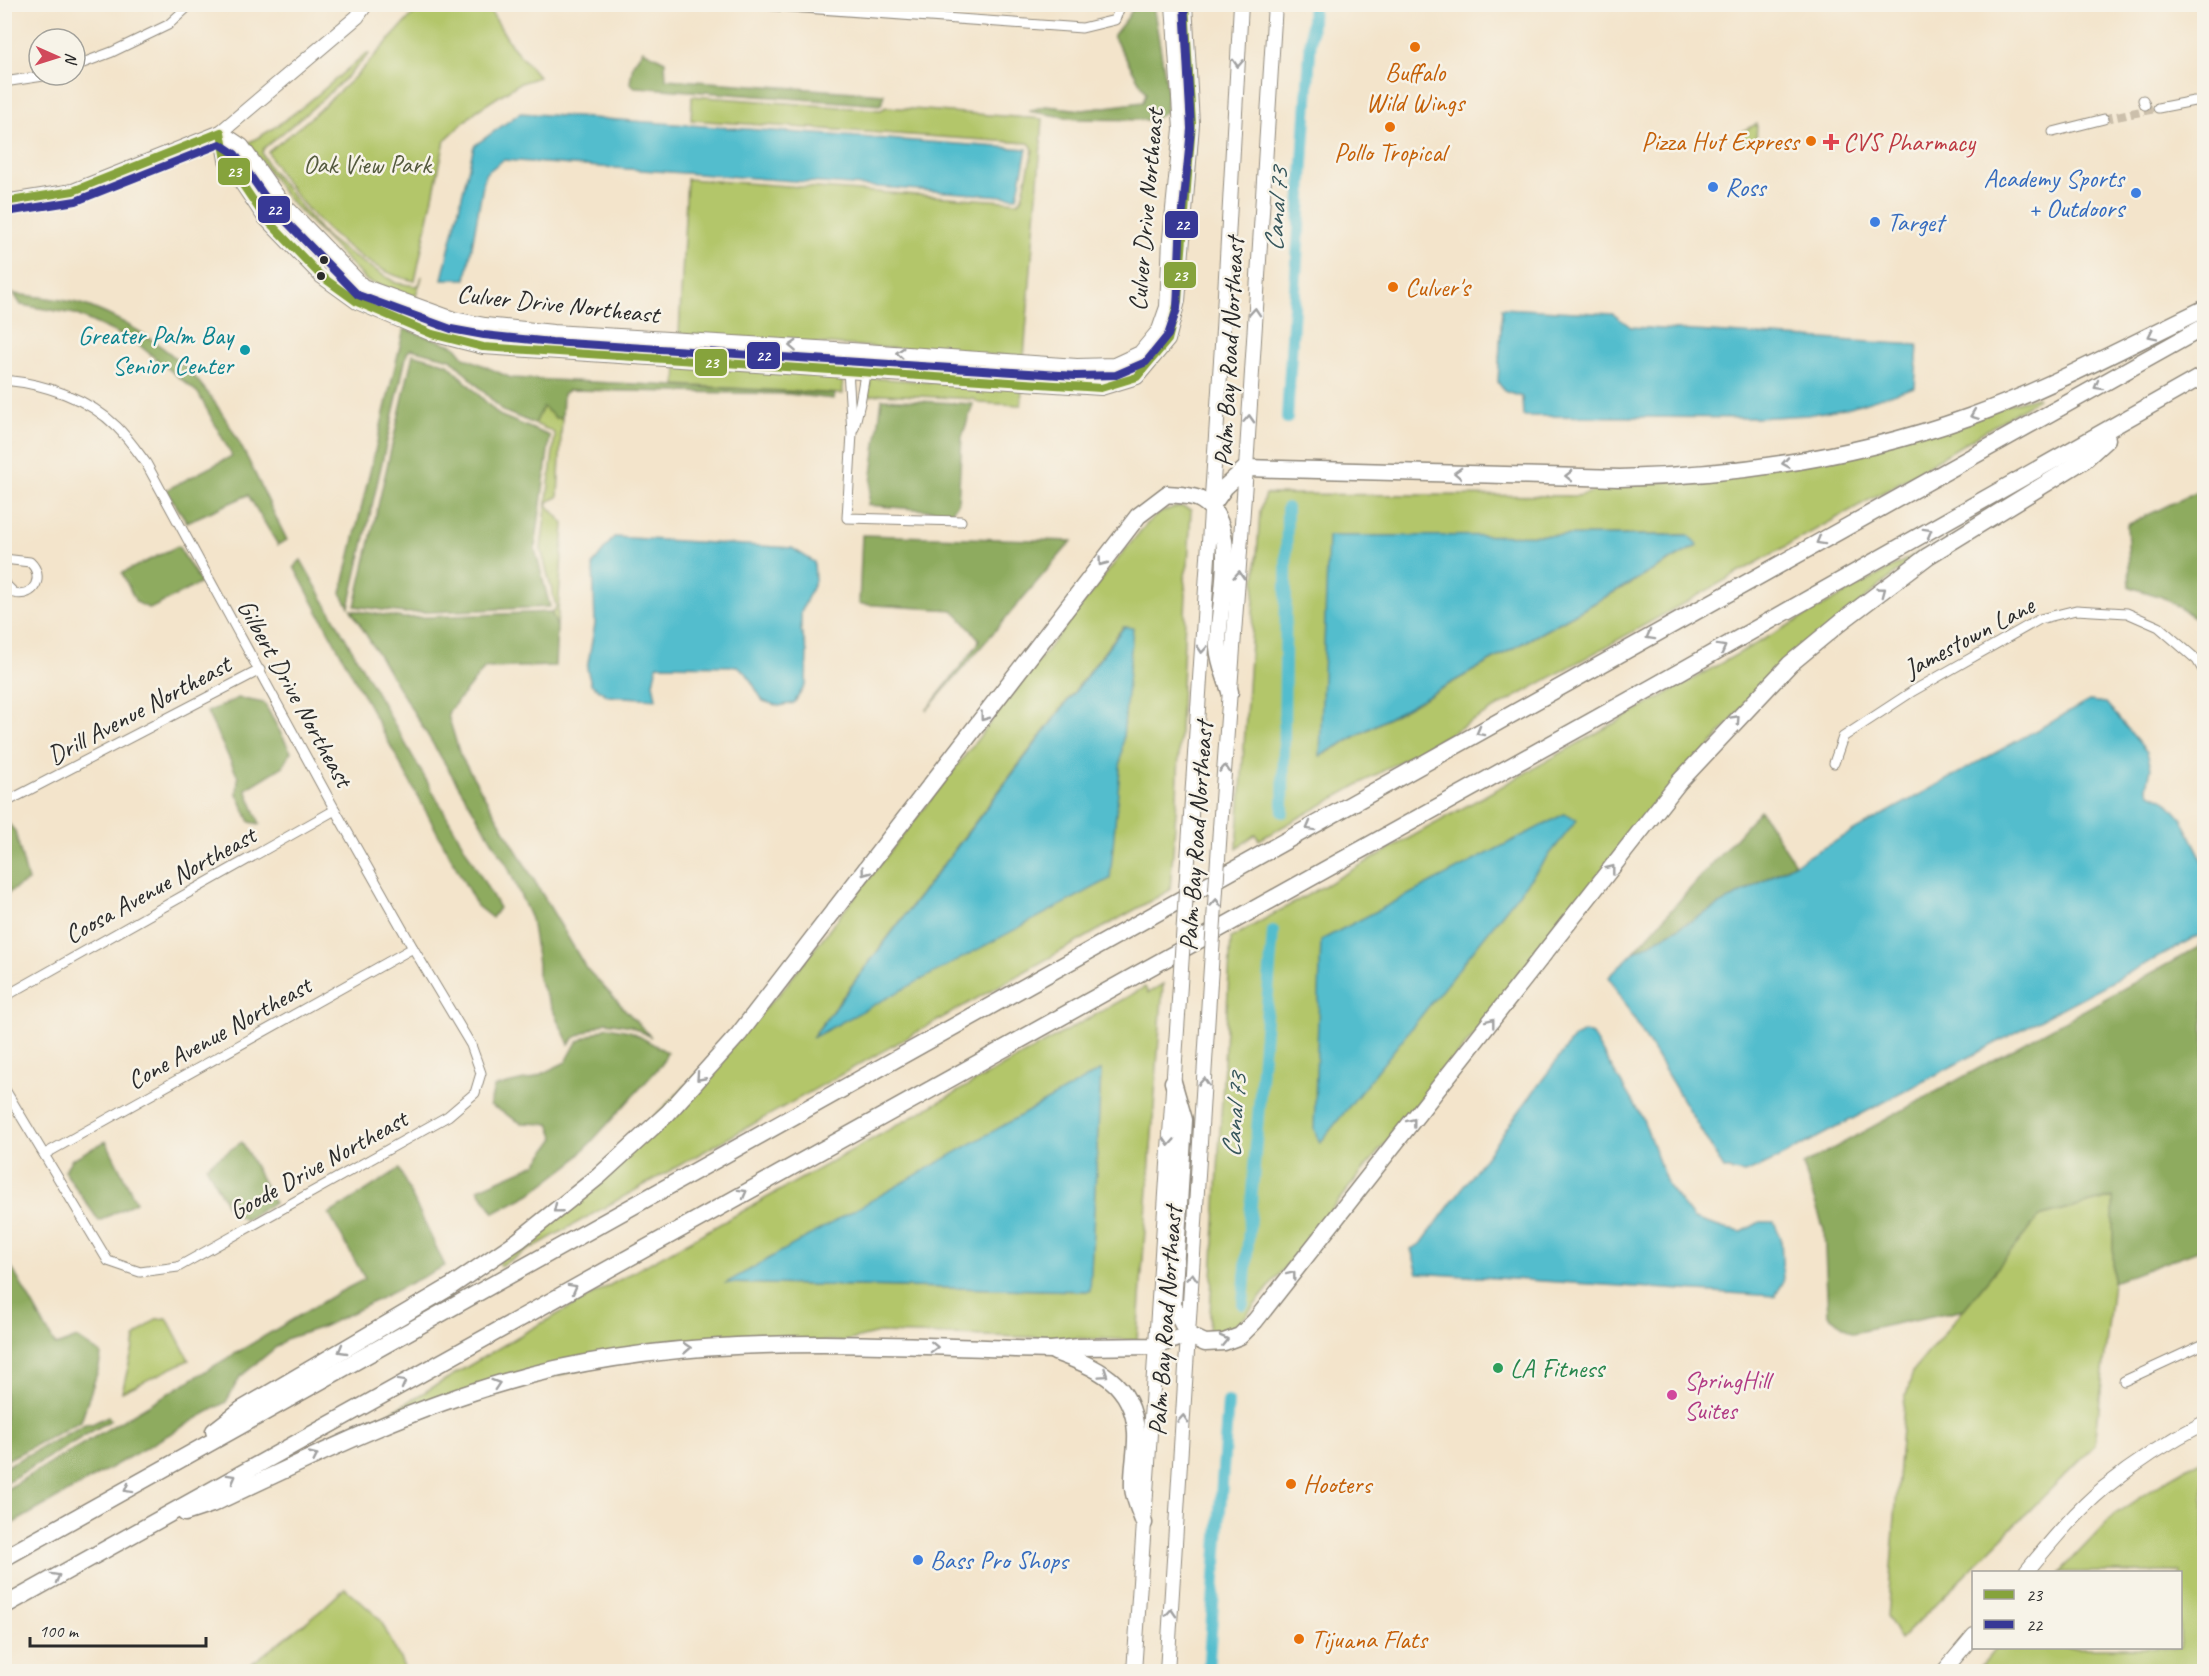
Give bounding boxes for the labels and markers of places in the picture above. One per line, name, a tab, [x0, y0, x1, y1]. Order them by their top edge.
marker: Buffalo Wild Wings	[1408, 40, 1422, 54]
place label: Buffalo Wild Wings	[1366, 56, 1466, 119]
marker: Pollo Tropical	[1383, 120, 1397, 134]
place label: Pizza Hut Express	[1641, 125, 1801, 158]
place label: CVS Pharmacy	[1843, 126, 1977, 159]
marker: Pizza Hut Express	[1804, 134, 1818, 148]
marker: CVS Pharmacy	[1824, 135, 1838, 149]
place label: Pollo Tropical	[1334, 136, 1451, 169]
place label: Academy Sports + Outdoors	[1983, 162, 2126, 225]
place label: Ross	[1725, 171, 1768, 204]
marker: Ross	[1706, 180, 1720, 194]
marker: Academy Sports + Outdoors	[2129, 186, 2143, 200]
place label: Target	[1887, 206, 1947, 239]
marker: Target	[1868, 215, 1882, 229]
unlabelled marker	[318, 254, 330, 266]
unlabelled marker	[315, 270, 327, 282]
place label: Culver's	[1405, 271, 1472, 304]
marker: Culver's	[1386, 280, 1400, 294]
place label: Greater Palm Bay Senior Center	[78, 319, 235, 382]
marker: Greater Palm Bay Senior Center	[238, 343, 252, 357]
place label: LA Fitness	[1510, 1352, 1606, 1385]
marker: LA Fitness	[1491, 1361, 1505, 1375]
place label: SpringHill Suites	[1684, 1364, 1775, 1427]
marker: SpringHill Suites	[1665, 1388, 1679, 1402]
place label: Hooters	[1303, 1468, 1373, 1501]
marker: Hooters	[1284, 1477, 1298, 1491]
place label: Bass Pro Shops	[930, 1544, 1070, 1577]
marker: Bass Pro Shops	[911, 1553, 925, 1567]
place label: Tijuana Flats	[1311, 1623, 1429, 1656]
marker: Tijuana Flats	[1292, 1632, 1306, 1646]

